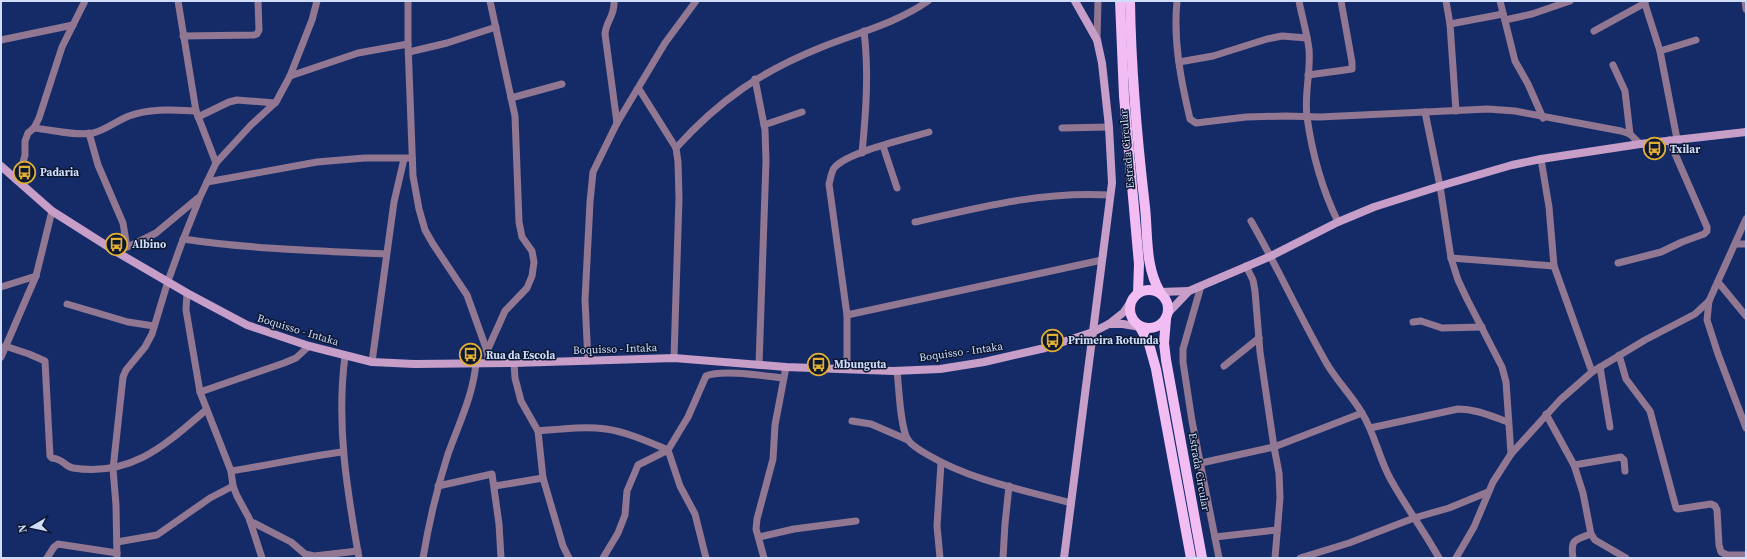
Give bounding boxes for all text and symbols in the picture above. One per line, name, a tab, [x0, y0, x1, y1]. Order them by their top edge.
street label: Estrada Circular	[1116, 108, 1138, 189]
bus stop icon: Txilar	[1642, 136, 1668, 162]
place label: Txilar	[1670, 142, 1701, 157]
bus stop icon: Padaria	[12, 159, 38, 185]
place label: Padaria	[40, 165, 79, 180]
bus stop icon: Albino	[104, 231, 130, 257]
place label: Albino	[132, 237, 166, 252]
street label: Boquisso - Intaka	[255, 310, 341, 350]
bus stop icon: Primeira Rotunda	[1040, 327, 1066, 353]
place label: Primeira Rotunda	[1068, 333, 1159, 348]
street label: Boquisso - Intaka	[918, 339, 1004, 365]
street label: Boquisso - Intaka	[573, 340, 658, 358]
bus stop icon: Rua da Escola	[458, 342, 484, 368]
place label: Rua da Escola	[486, 348, 555, 363]
bus stop icon: Mbunguta	[806, 351, 832, 377]
place label: Mbunguta	[834, 357, 887, 372]
street label: Estrada Circular	[1185, 432, 1213, 513]
north arrow	[12, 507, 52, 547]
text: N	[15, 523, 31, 534]

